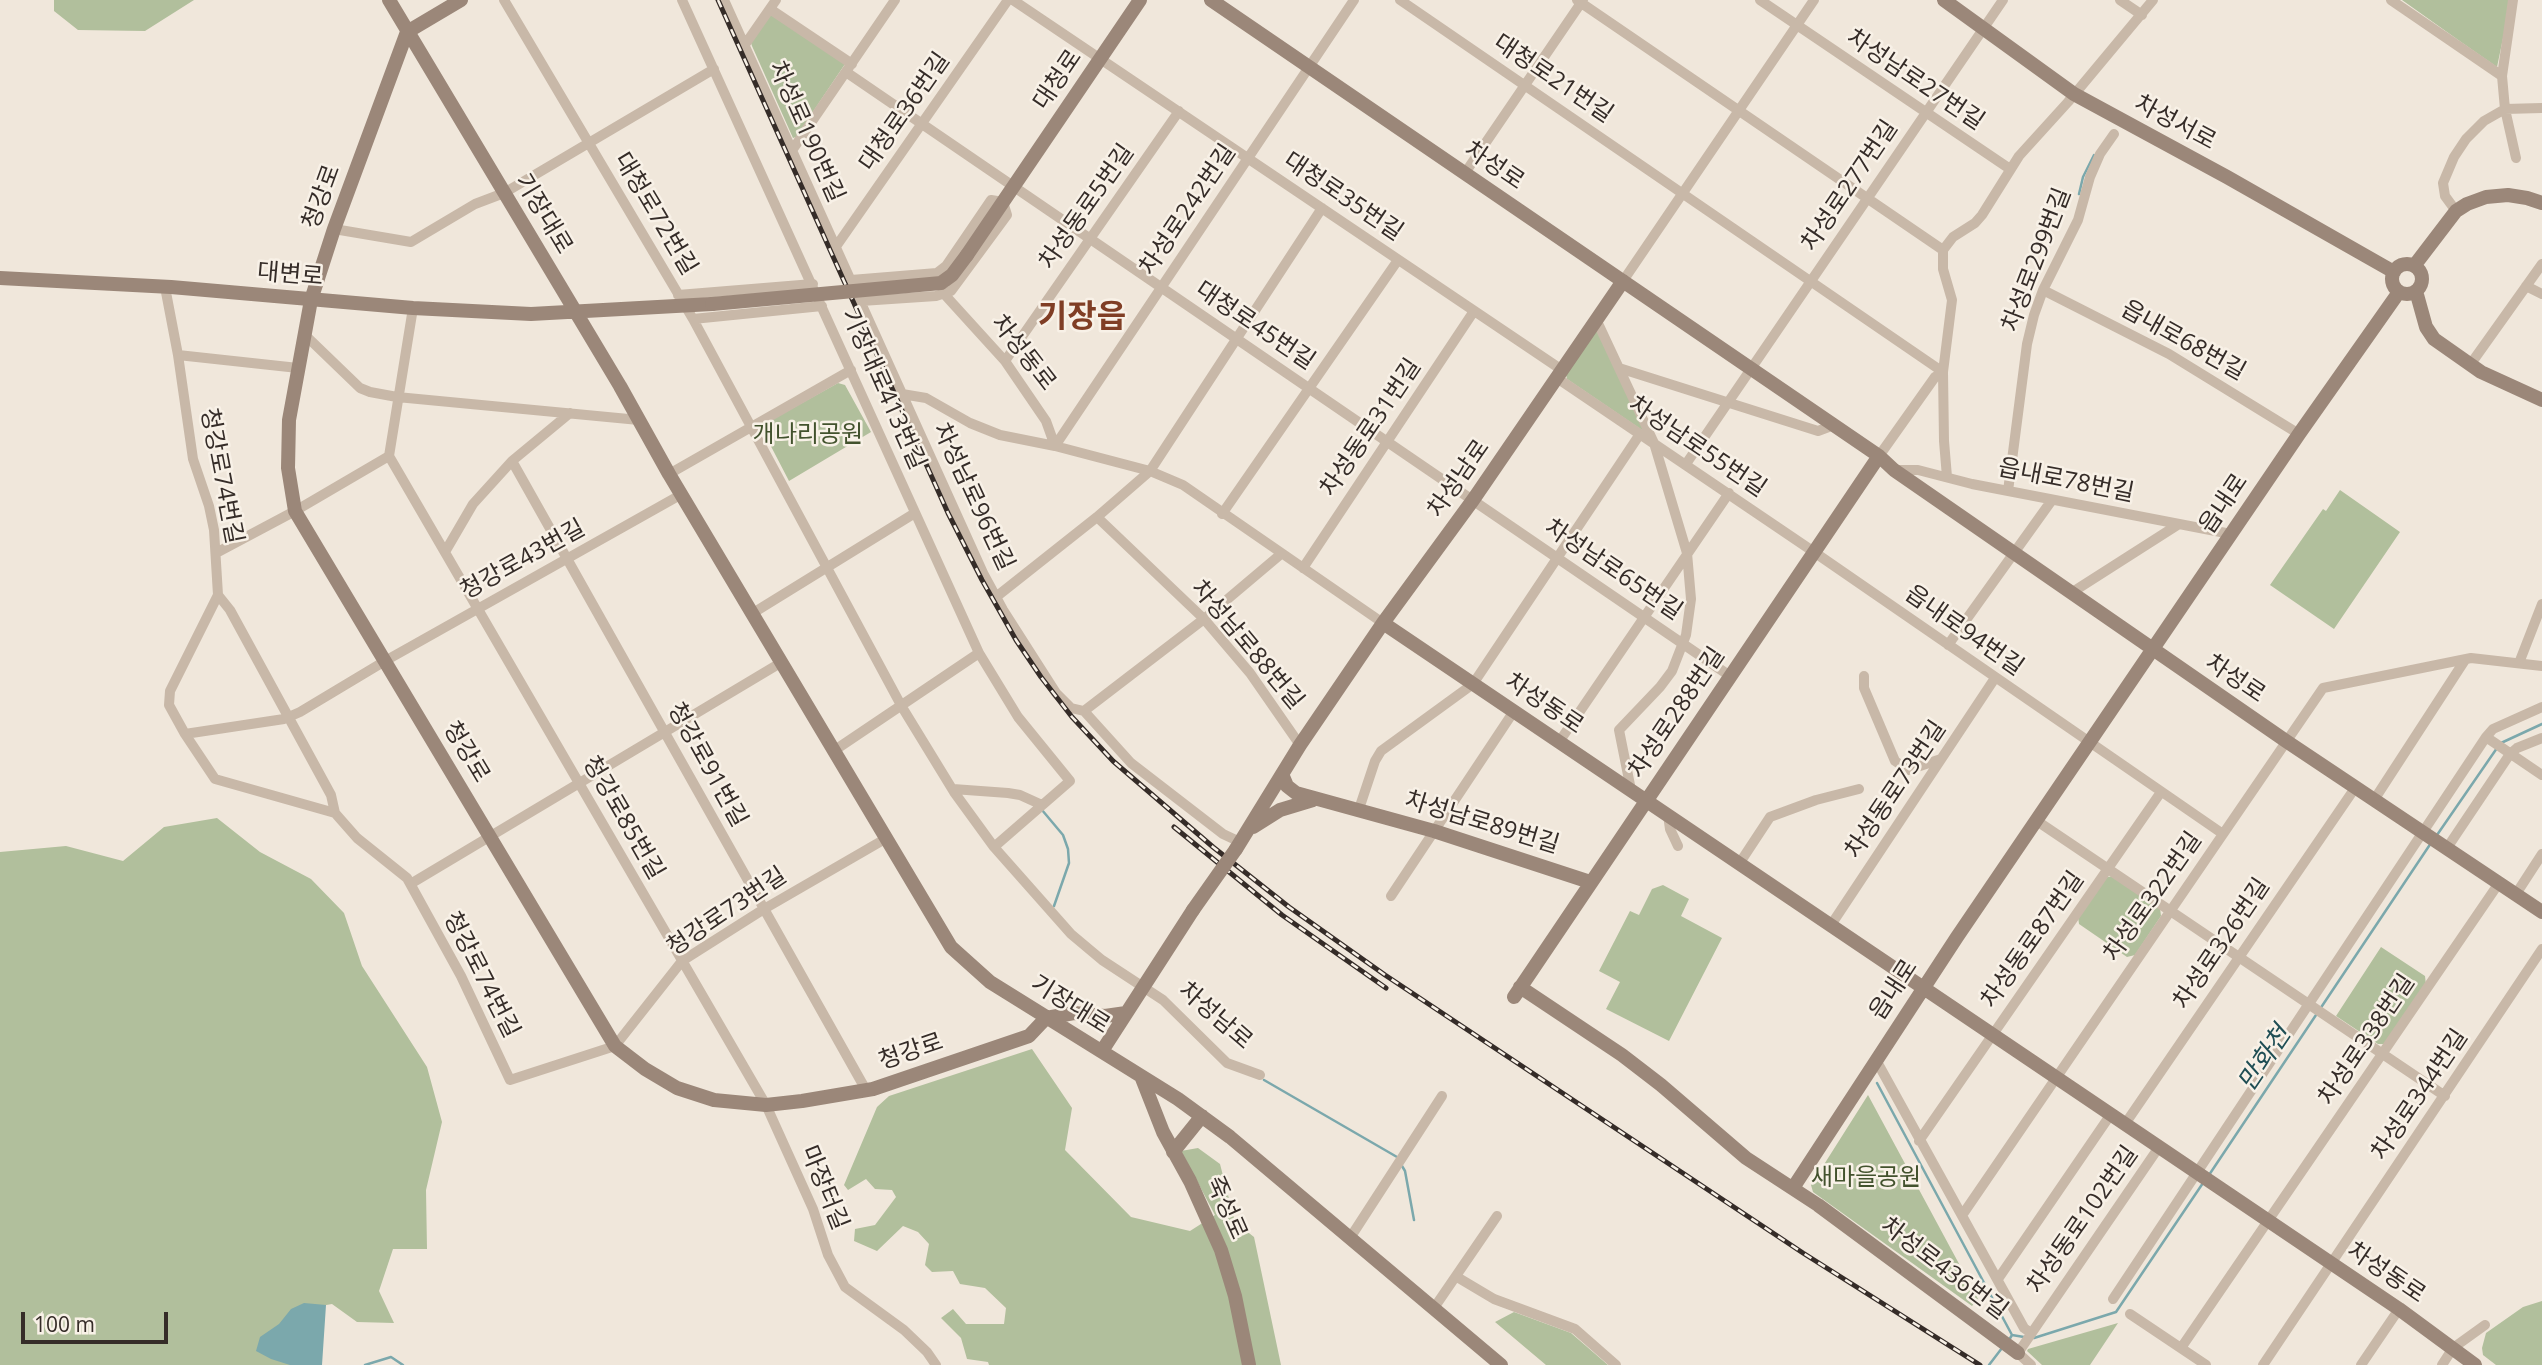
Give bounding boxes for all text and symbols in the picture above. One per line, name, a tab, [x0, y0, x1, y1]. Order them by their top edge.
street label: 차성남로27번길	[1841, 23, 1989, 137]
street label: 대청로21번길	[1488, 29, 1618, 129]
street label: 대청로	[1028, 44, 1088, 116]
street label: 대청로36번길	[854, 47, 956, 177]
street label: 차성로190번길	[762, 57, 850, 207]
street label: 차성서로	[2129, 90, 2221, 156]
street label: 차성로277번길	[1796, 115, 1904, 257]
street label: 차성로	[1458, 136, 1530, 196]
street label: 차성동로5번길	[1033, 139, 1141, 275]
street label: 차성로242번길	[1134, 139, 1242, 281]
street label: 대청로35번길	[1278, 147, 1408, 247]
street label: 대청로72번길	[607, 148, 703, 280]
street label: 청강로	[297, 161, 347, 233]
street label: 기장대로	[508, 169, 578, 259]
street label: 차성로299번길	[1996, 184, 2078, 336]
street label: 대변로	[256, 258, 324, 292]
street label: 대청로45번길	[1190, 276, 1320, 376]
street label: 읍내로68번길	[2116, 295, 2250, 387]
district label: 기장읍	[1038, 299, 1126, 337]
street label: 기장대로413번길	[835, 304, 931, 474]
street label: 차성동로	[984, 309, 1062, 397]
street label: 차성동로31번길	[1314, 354, 1428, 502]
street label: 차성남로55번길	[1623, 390, 1771, 504]
street label: 청강로74번길	[194, 406, 248, 546]
street label: 차성남로96번길	[926, 418, 1020, 576]
park label: 개나리공원	[753, 421, 863, 449]
street label: 차성남로	[1422, 435, 1496, 523]
street label: 읍내로78번길	[1996, 454, 2136, 508]
street label: 읍내로	[2194, 468, 2254, 540]
street label: 차성남로65번길	[1539, 513, 1687, 627]
street label: 청강로43번길	[456, 514, 590, 606]
street label: 차성남로88번길	[1185, 574, 1309, 716]
street label: 읍내로94번길	[1899, 580, 2029, 682]
street label: 차성로288번길	[1623, 642, 1731, 784]
street label: 차성로	[2199, 649, 2271, 709]
street label: 차성동로	[1499, 667, 1589, 741]
street label: 청강로91번길	[661, 698, 753, 832]
street label: 청강로	[437, 716, 495, 788]
street label: 차성동로73번길	[1839, 716, 1953, 864]
street label: 청강로85번길	[576, 751, 670, 885]
street label: 차성남로89번길	[1401, 786, 1563, 860]
street label: 차성로322번길	[2098, 827, 2208, 967]
street label: 청강로73번길	[662, 862, 792, 962]
street label: 차성동로87번길	[1975, 866, 2091, 1014]
street label: 차성로326번길	[2168, 873, 2276, 1015]
street label: 청강로74번길	[437, 907, 525, 1043]
street label: 읍내로	[1864, 954, 1924, 1026]
street label: 기장대로	[1025, 969, 1115, 1041]
street label: 차성로338번길	[2313, 969, 2421, 1111]
street label: 차성남로	[1172, 976, 1258, 1056]
water label: 만화천	[2232, 1021, 2298, 1097]
street label: 차성로344번길	[2366, 1024, 2474, 1166]
street label: 청강로	[875, 1028, 947, 1076]
street label: 차성동로102번길	[2021, 1141, 2145, 1299]
street label: 마장터길	[794, 1142, 854, 1234]
park label: 새마을공원	[1811, 1164, 1921, 1192]
street label: 죽성로	[1199, 1172, 1253, 1244]
street label: 차성로436번길	[1875, 1212, 2013, 1326]
street label: 차성동로	[2341, 1236, 2431, 1310]
scale bar	[24, 1298, 172, 1342]
text: 100 m	[34, 1310, 95, 1338]

